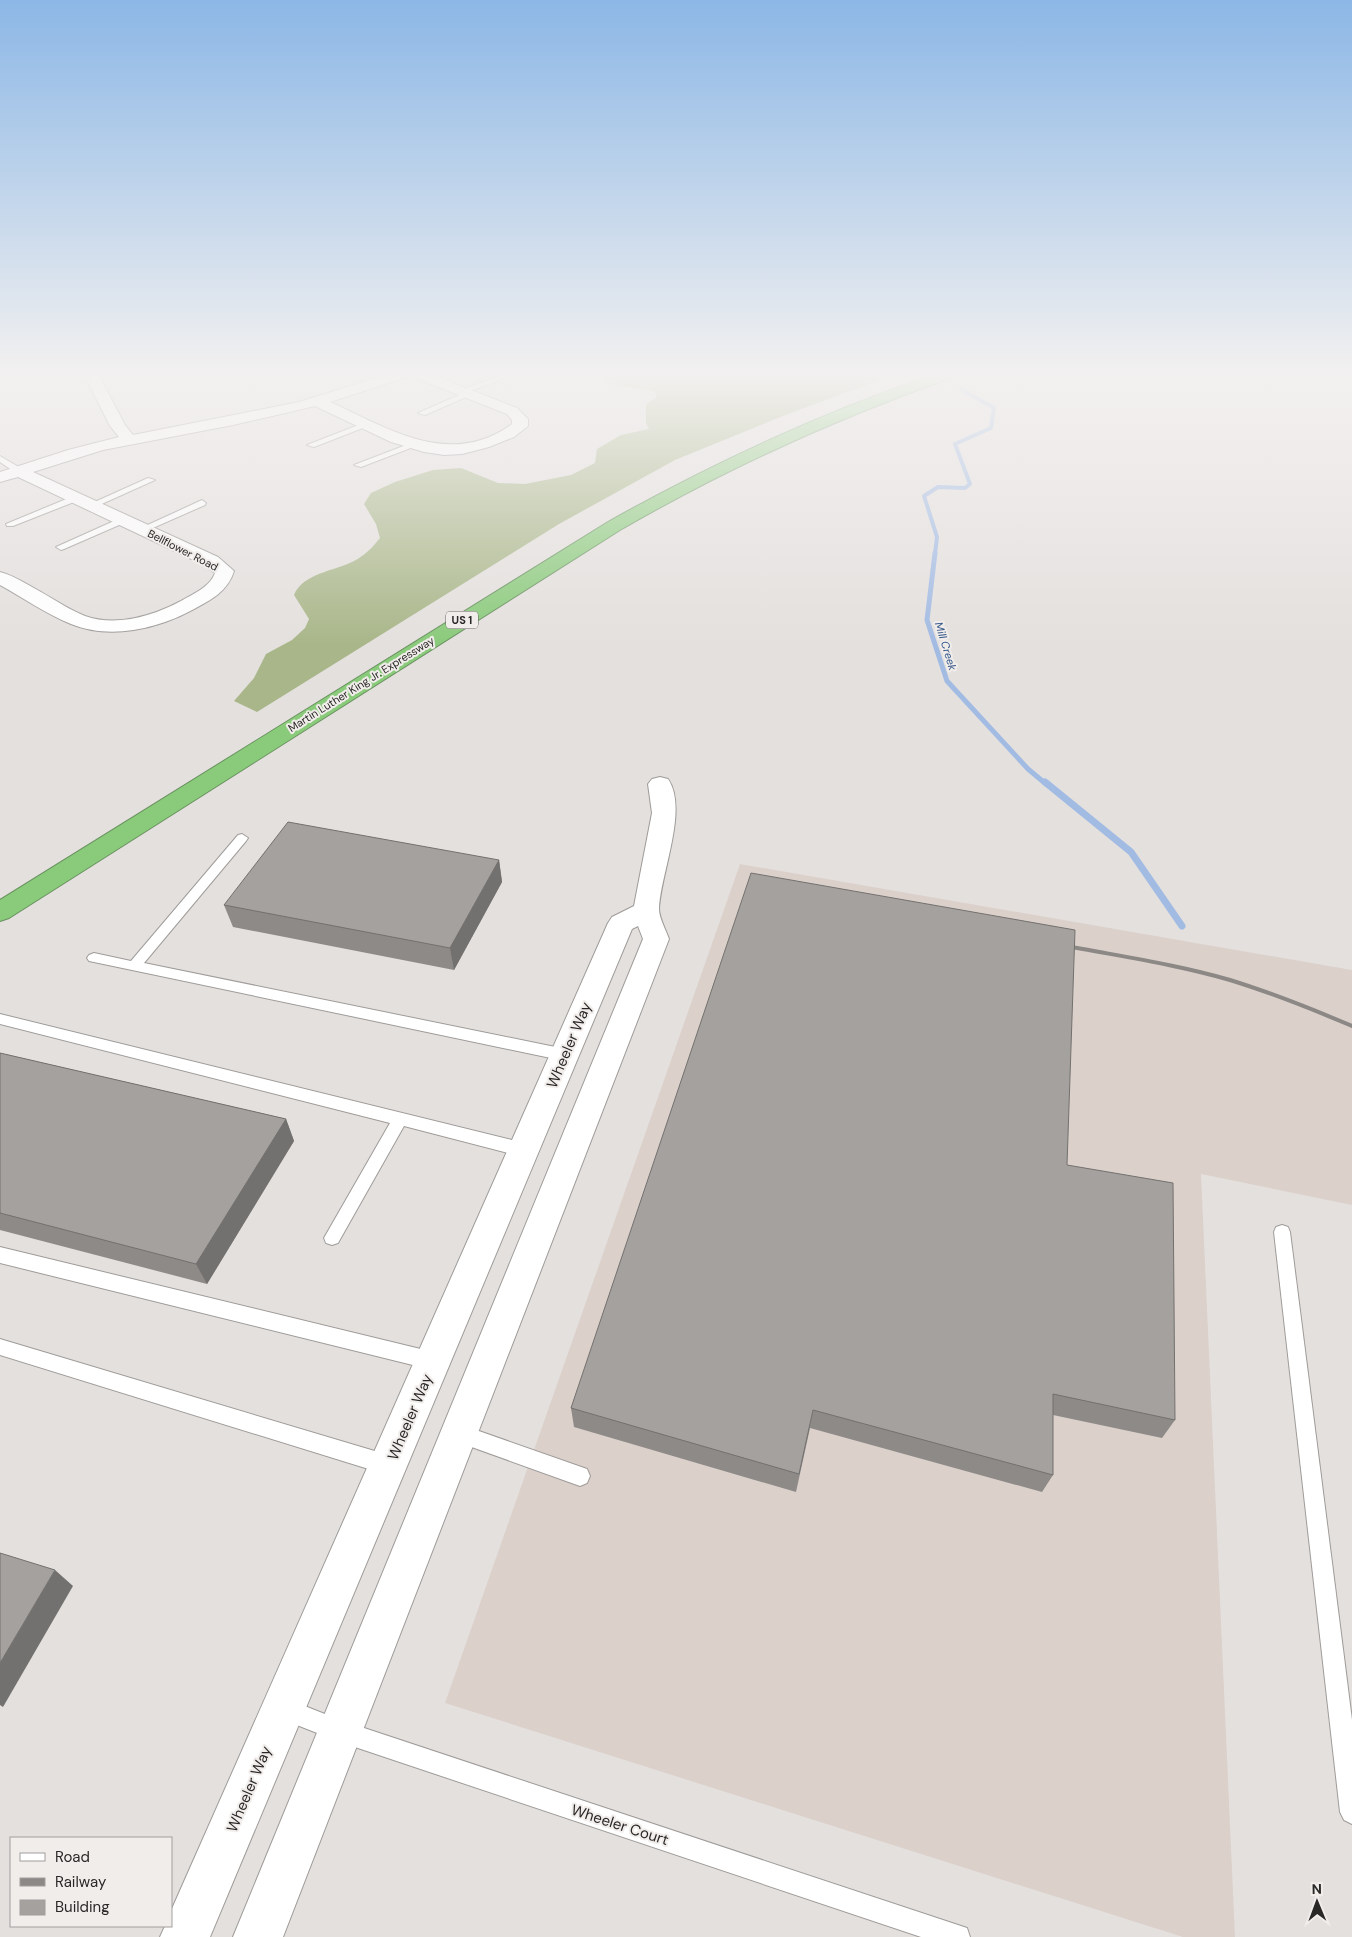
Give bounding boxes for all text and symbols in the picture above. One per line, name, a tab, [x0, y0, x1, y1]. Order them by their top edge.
street label: Bellflower Road	[145, 526, 221, 574]
road number: US 1	[446, 612, 478, 628]
water label: Mill Creek	[932, 620, 960, 672]
street label: Martin Luther King Jr. Expressway	[285, 633, 437, 735]
street label: Wheeler Way	[542, 998, 596, 1091]
street label: Wheeler Way	[383, 1370, 437, 1463]
street label: Wheeler Way	[222, 1742, 276, 1835]
street label: Wheeler Court	[569, 1800, 671, 1850]
legend	[10, 1837, 172, 1927]
text: Road	[55, 1847, 90, 1867]
text: Railway	[55, 1872, 107, 1892]
north arrow	[1292, 1877, 1342, 1927]
text: N	[1312, 1880, 1322, 1898]
text: Building	[55, 1897, 110, 1917]

